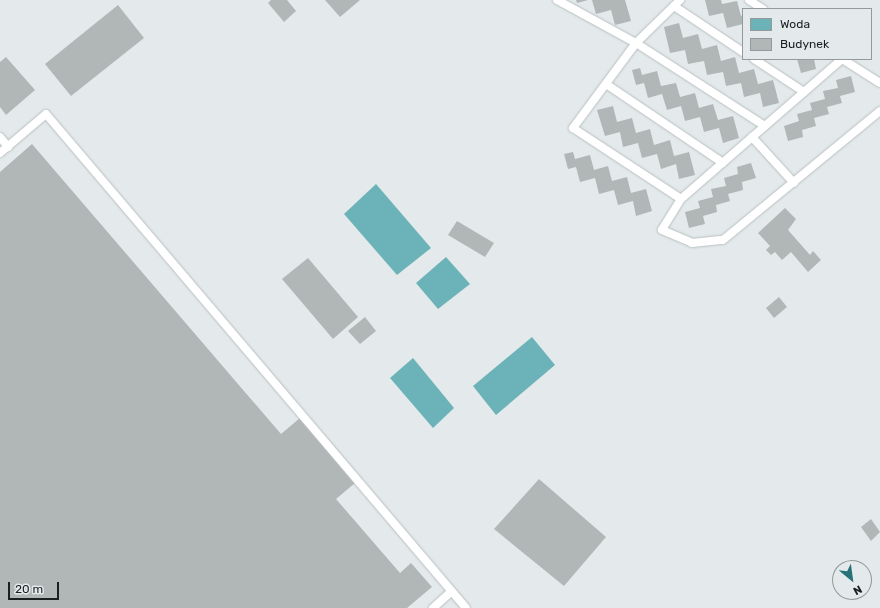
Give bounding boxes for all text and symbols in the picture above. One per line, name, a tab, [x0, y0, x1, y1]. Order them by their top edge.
legend	[742, 8, 872, 60]
text: Woda	[780, 17, 810, 31]
text: Budynek	[780, 37, 829, 51]
north arrow	[832, 560, 872, 600]
scale bar	[10, 574, 61, 600]
text: 20 m	[15, 582, 43, 596]
text: N	[851, 582, 864, 598]

